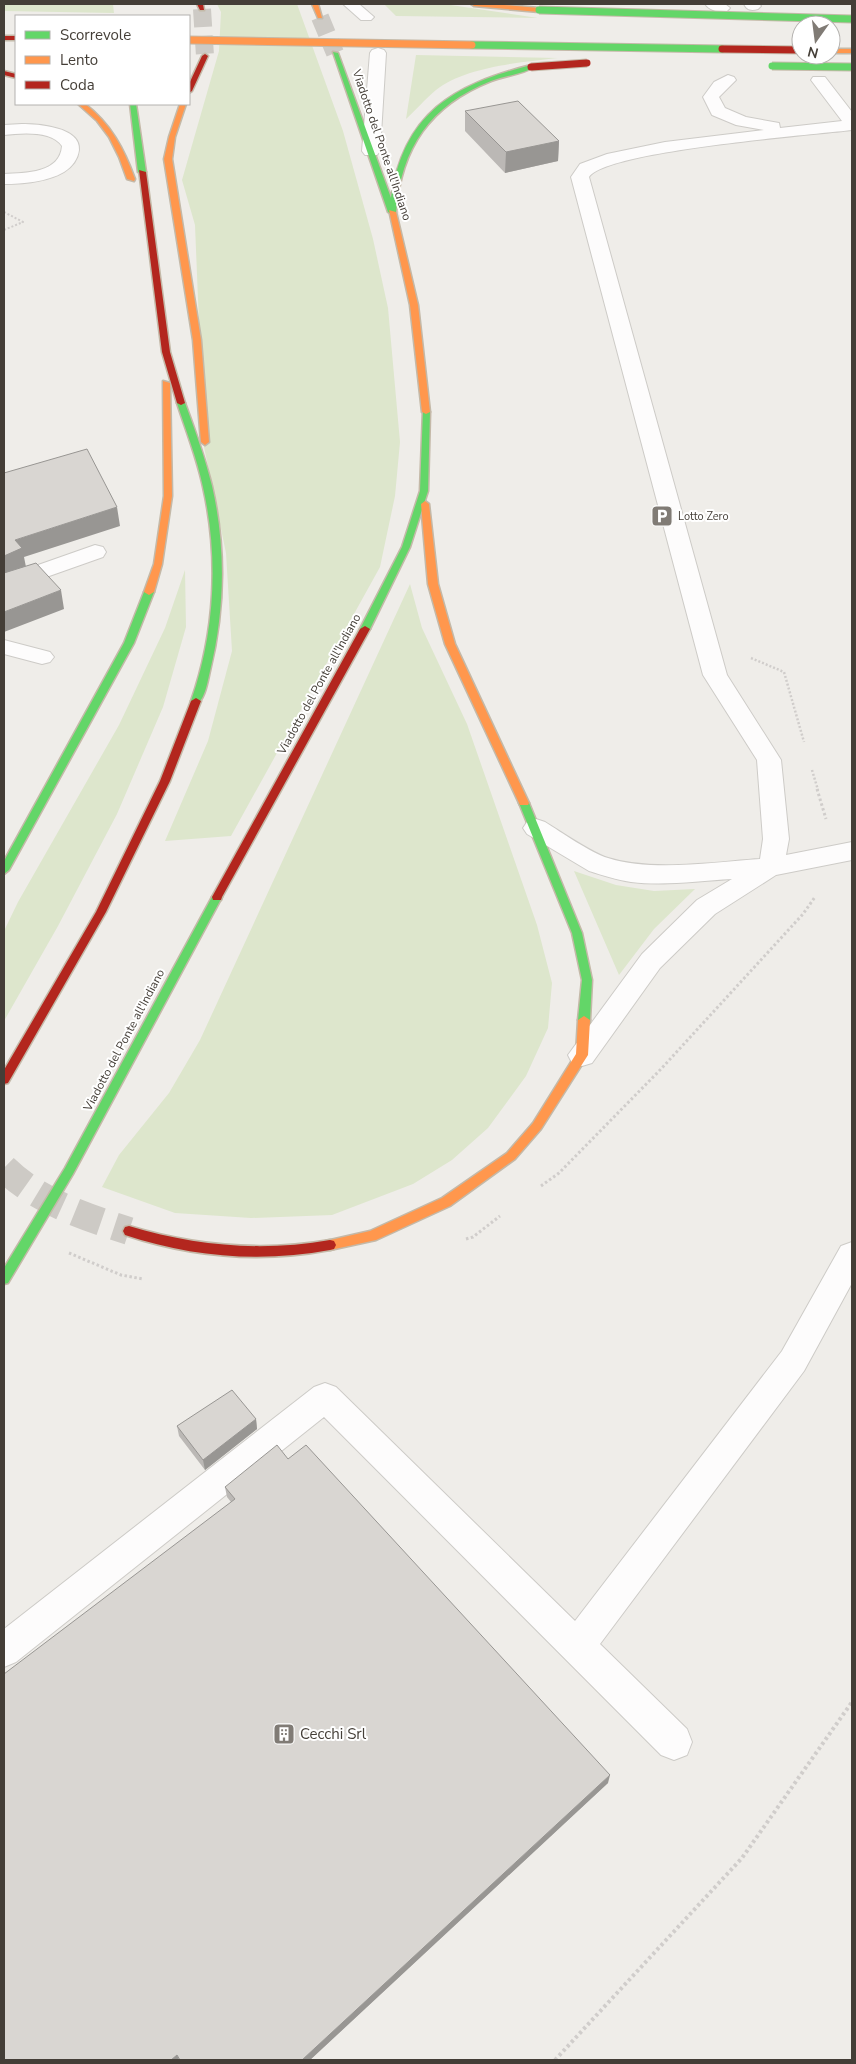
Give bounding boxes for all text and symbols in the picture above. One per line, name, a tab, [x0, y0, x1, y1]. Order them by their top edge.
legend	[15, 15, 190, 105]
north arrow	[791, 15, 841, 65]
text: Scorrevole	[60, 25, 131, 45]
text: N	[806, 42, 820, 63]
text: Lento	[60, 50, 98, 70]
street label: Viadotto del Ponte all'Indiano	[348, 66, 415, 223]
text: Coda	[60, 75, 95, 95]
parking icon: Lotto Zero	[650, 504, 674, 528]
place label: Lotto Zero	[678, 509, 729, 524]
street label: Viadotto del Ponte all'Indiano	[273, 610, 365, 758]
street label: Viadotto del Ponte all'Indiano	[79, 966, 168, 1115]
building icon: Cecchi Srl	[272, 1722, 296, 1746]
place label: Cecchi Srl	[300, 1724, 367, 1744]

